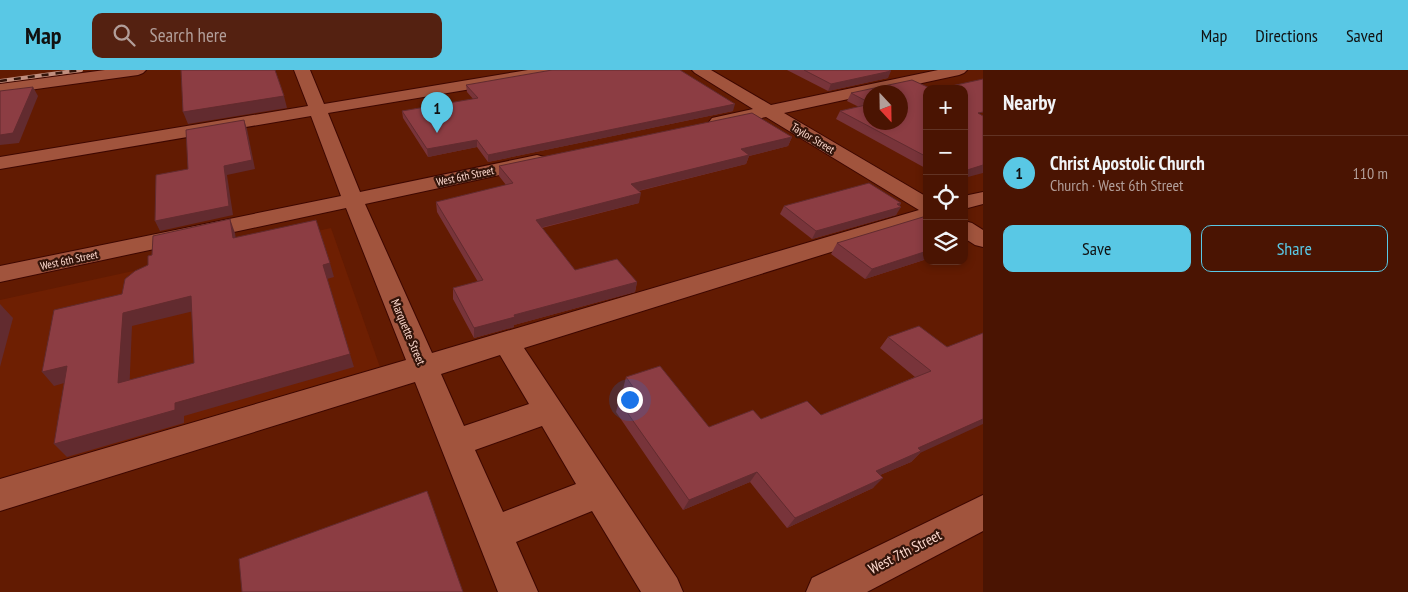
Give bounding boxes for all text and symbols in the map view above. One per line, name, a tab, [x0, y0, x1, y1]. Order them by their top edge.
search box	[92, 13, 442, 58]
text: Map	[25, 20, 62, 51]
icon: search	[110, 21, 138, 49]
text: Search here	[150, 23, 227, 47]
text: Map	[1201, 24, 1227, 47]
text: Directions	[1255, 24, 1318, 47]
text: Saved	[1346, 24, 1383, 47]
north arrow	[863, 85, 908, 130]
map controls	[923, 85, 968, 265]
button: +	[923, 85, 968, 130]
text: Nearby	[1003, 89, 1056, 116]
pin: 1	[421, 92, 453, 133]
street label: Taylor Street	[789, 120, 837, 156]
button: −	[923, 130, 968, 175]
text: Christ Apostolic Church	[1050, 151, 1205, 175]
street label: West 6th Street	[435, 163, 495, 189]
text: 1	[1015, 163, 1023, 183]
text: 110 m	[1353, 163, 1388, 183]
button: locate	[923, 175, 968, 220]
text: Church · West 6th Street	[1050, 175, 1184, 195]
button: layers	[923, 220, 968, 265]
button: Save	[1003, 225, 1191, 272]
button: Share	[1201, 225, 1388, 272]
street label: West 6th Street	[39, 247, 99, 273]
street label: Marquette Street	[388, 297, 429, 368]
your location	[617, 387, 643, 413]
street label: West 7th Street	[865, 525, 945, 578]

